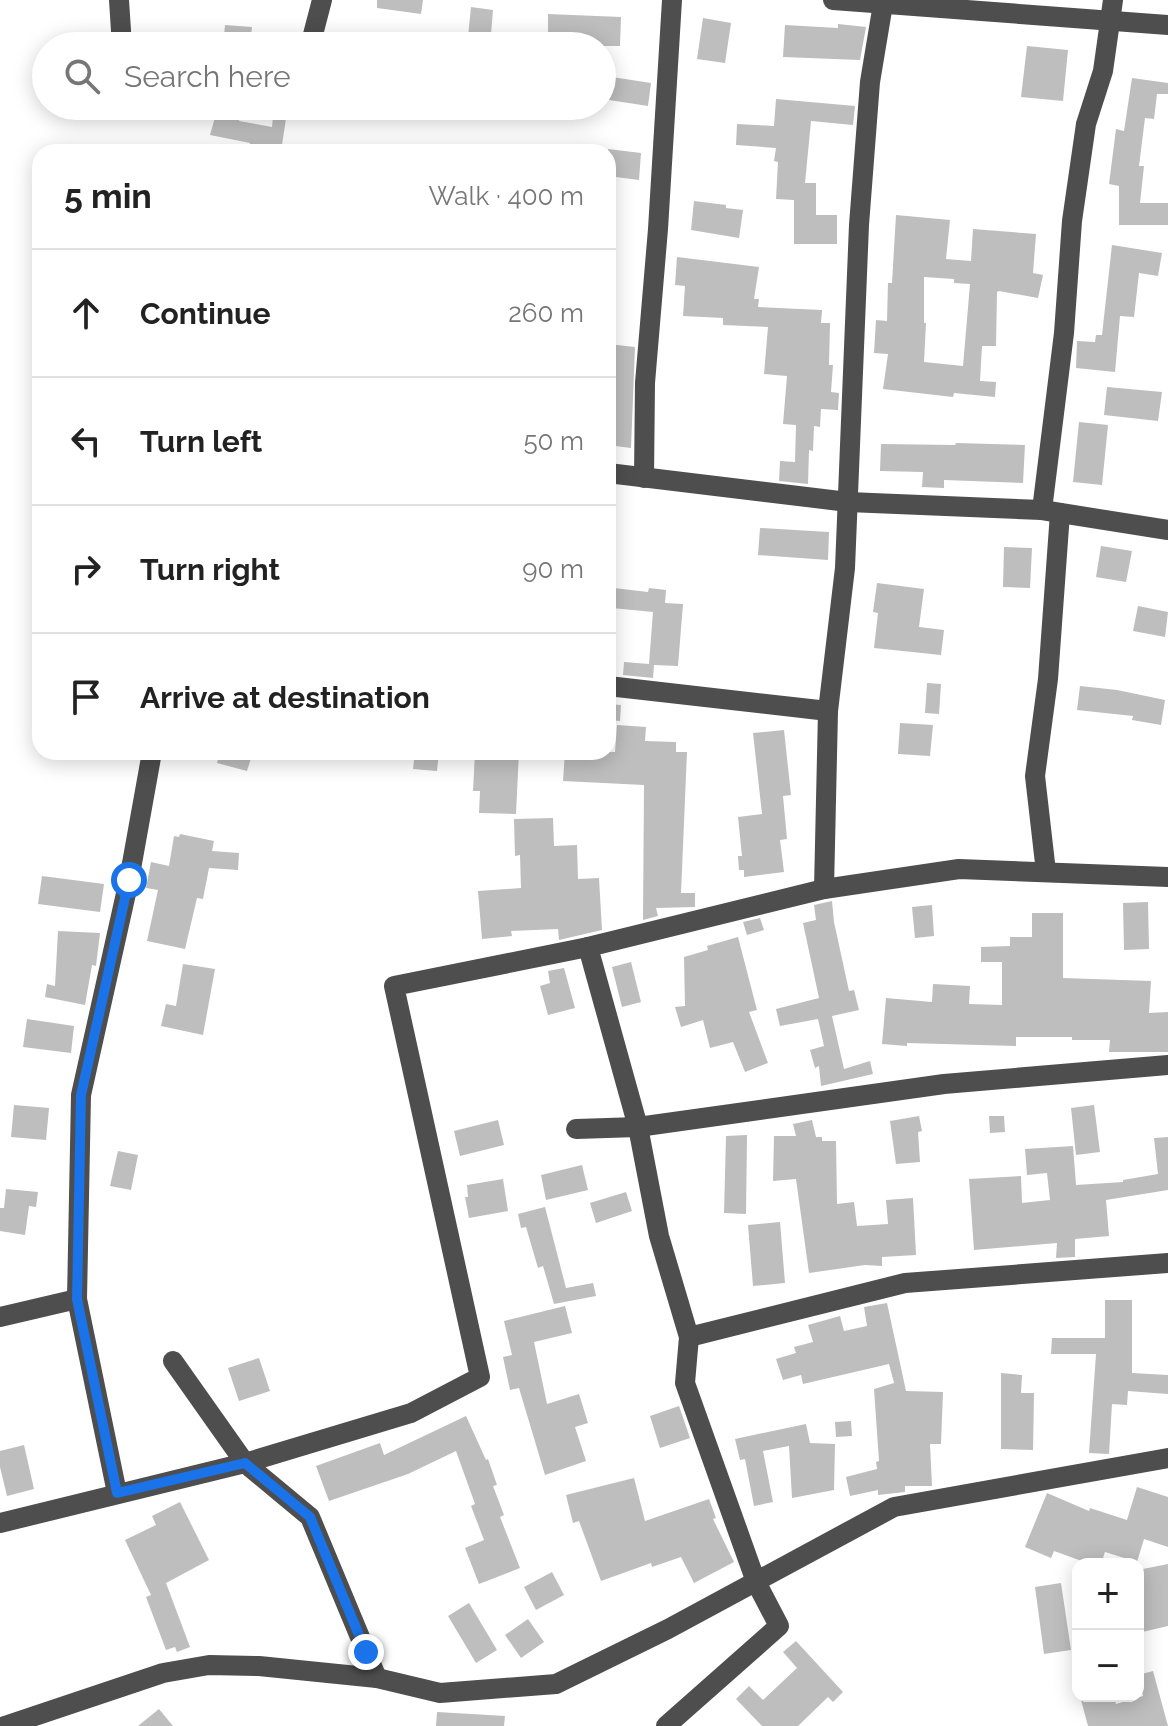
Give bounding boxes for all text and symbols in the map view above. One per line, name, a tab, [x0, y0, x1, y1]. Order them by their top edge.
search box	[32, 32, 616, 120]
icon: search	[60, 54, 104, 98]
text: Search here	[124, 59, 291, 94]
text: 5 min	[64, 176, 152, 216]
text: Walk · 400 m	[428, 181, 584, 211]
icon: ahead	[64, 291, 108, 335]
text: Continue	[140, 296, 271, 331]
text: 260 m	[508, 298, 584, 328]
icon: left	[64, 419, 108, 463]
text: Turn left	[140, 424, 262, 459]
text: 50 m	[523, 426, 584, 456]
icon: right	[64, 547, 108, 591]
text: Turn right	[140, 552, 280, 587]
text: 90 m	[522, 554, 584, 584]
icon: arrive	[64, 675, 108, 719]
text: Arrive at destination	[140, 680, 430, 715]
route start	[111, 862, 147, 898]
map controls	[1072, 1558, 1144, 1702]
button: +	[1072, 1558, 1144, 1630]
button: −	[1072, 1630, 1144, 1702]
route end	[348, 1634, 384, 1670]

